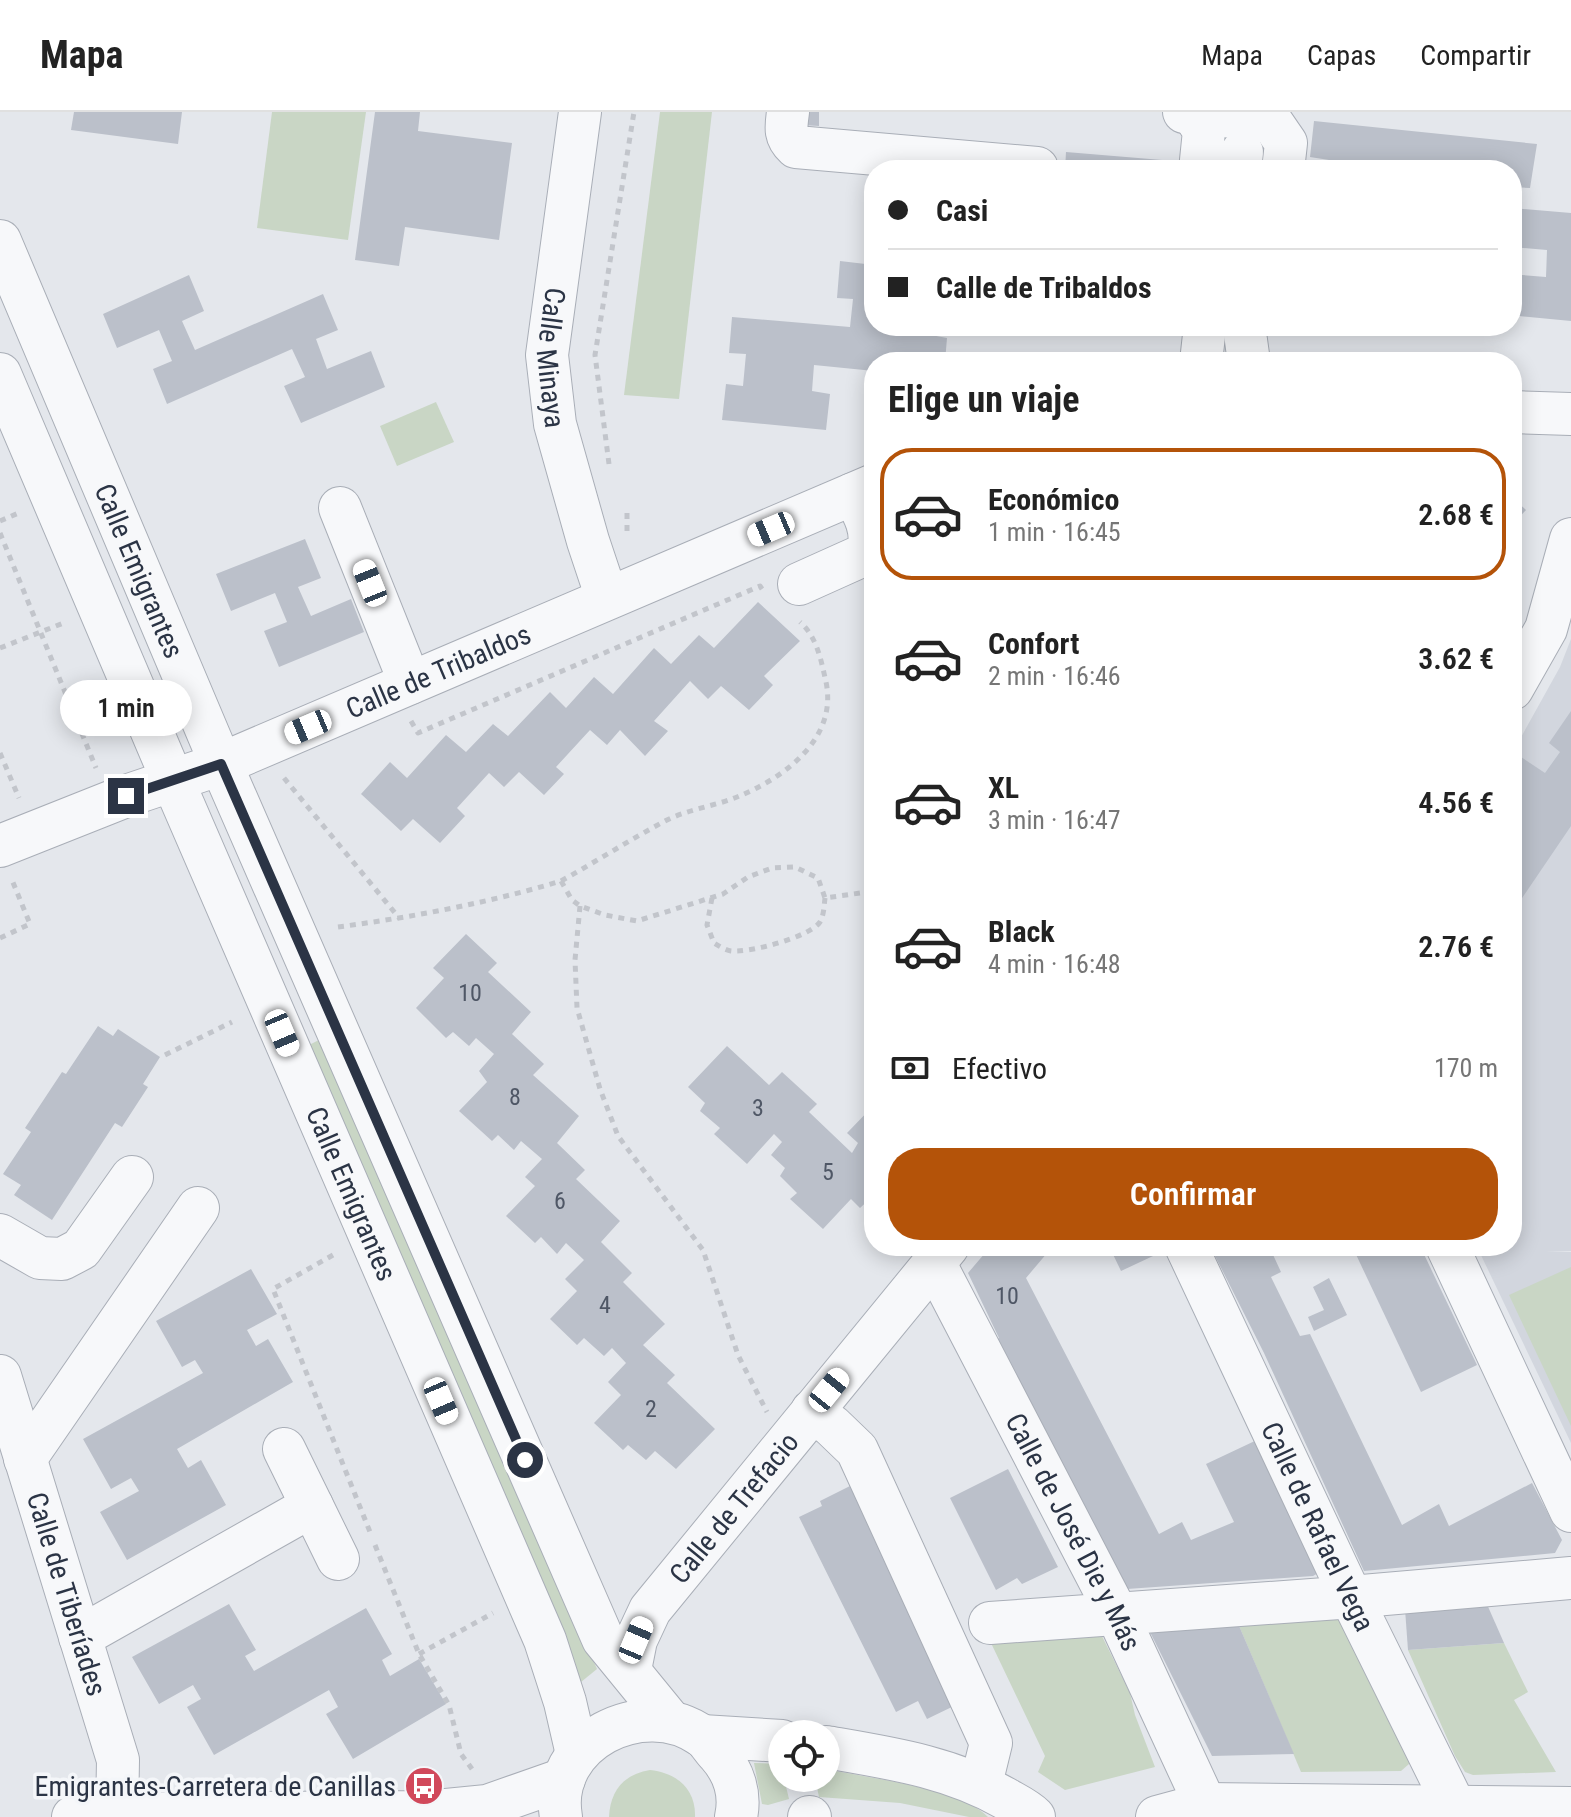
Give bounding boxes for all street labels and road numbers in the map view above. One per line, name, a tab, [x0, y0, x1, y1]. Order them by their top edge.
street label: Calle Minaya	[530, 286, 572, 430]
street label: Calle Emigrantes	[88, 479, 191, 663]
street label: Calle de Tribaldos	[341, 617, 536, 725]
street label: Calle Emigrantes	[300, 1102, 404, 1286]
street label: Calle de José Die y Más	[999, 1408, 1148, 1656]
street label: Calle de Rafael Vega	[1255, 1417, 1382, 1636]
street label: Calle de Trefacio	[662, 1425, 805, 1590]
street label: Calle de Tiberíades	[20, 1488, 114, 1700]

